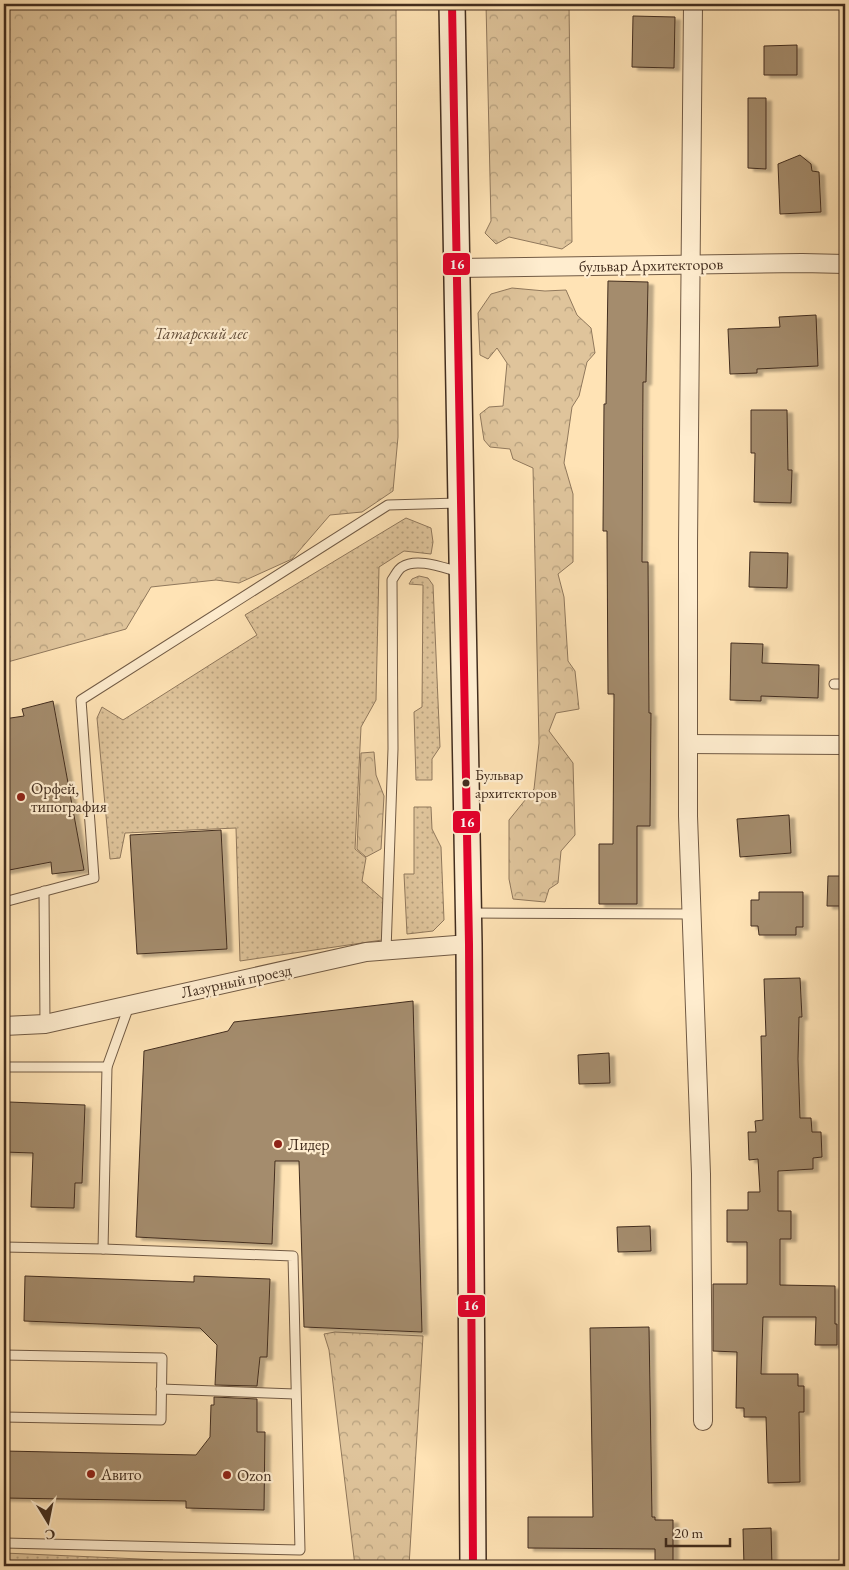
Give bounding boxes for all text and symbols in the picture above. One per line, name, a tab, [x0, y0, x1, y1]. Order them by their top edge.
line badge: 16	[442, 252, 471, 276]
street label: бульвар Архитекторов	[579, 253, 724, 277]
text: 16	[450, 255, 465, 273]
park label: Татарский лес	[154, 323, 249, 344]
place label: Бульвар архитекторов	[475, 765, 557, 802]
place label: Орфей, типография	[31, 778, 107, 817]
marker: Бульвар архитекторов	[461, 778, 471, 788]
marker: Орфей, типография	[15, 791, 27, 803]
line badge: 16	[452, 810, 481, 834]
text: 16	[460, 813, 475, 831]
street label: Лазурный проезд	[179, 959, 294, 1003]
place label: Лидер	[288, 1134, 330, 1155]
marker: Лидер	[272, 1138, 284, 1150]
line badge: 16	[457, 1294, 486, 1318]
text: 16	[464, 1296, 479, 1314]
place label: Авито	[100, 1464, 142, 1485]
place label: Ozon	[237, 1465, 272, 1486]
marker: Авито	[85, 1468, 97, 1480]
marker: Ozon	[221, 1469, 233, 1481]
north arrow	[22, 1498, 72, 1548]
scale bar	[666, 1515, 730, 1547]
text: 20 m	[674, 1523, 703, 1542]
text: С	[44, 1525, 57, 1545]

